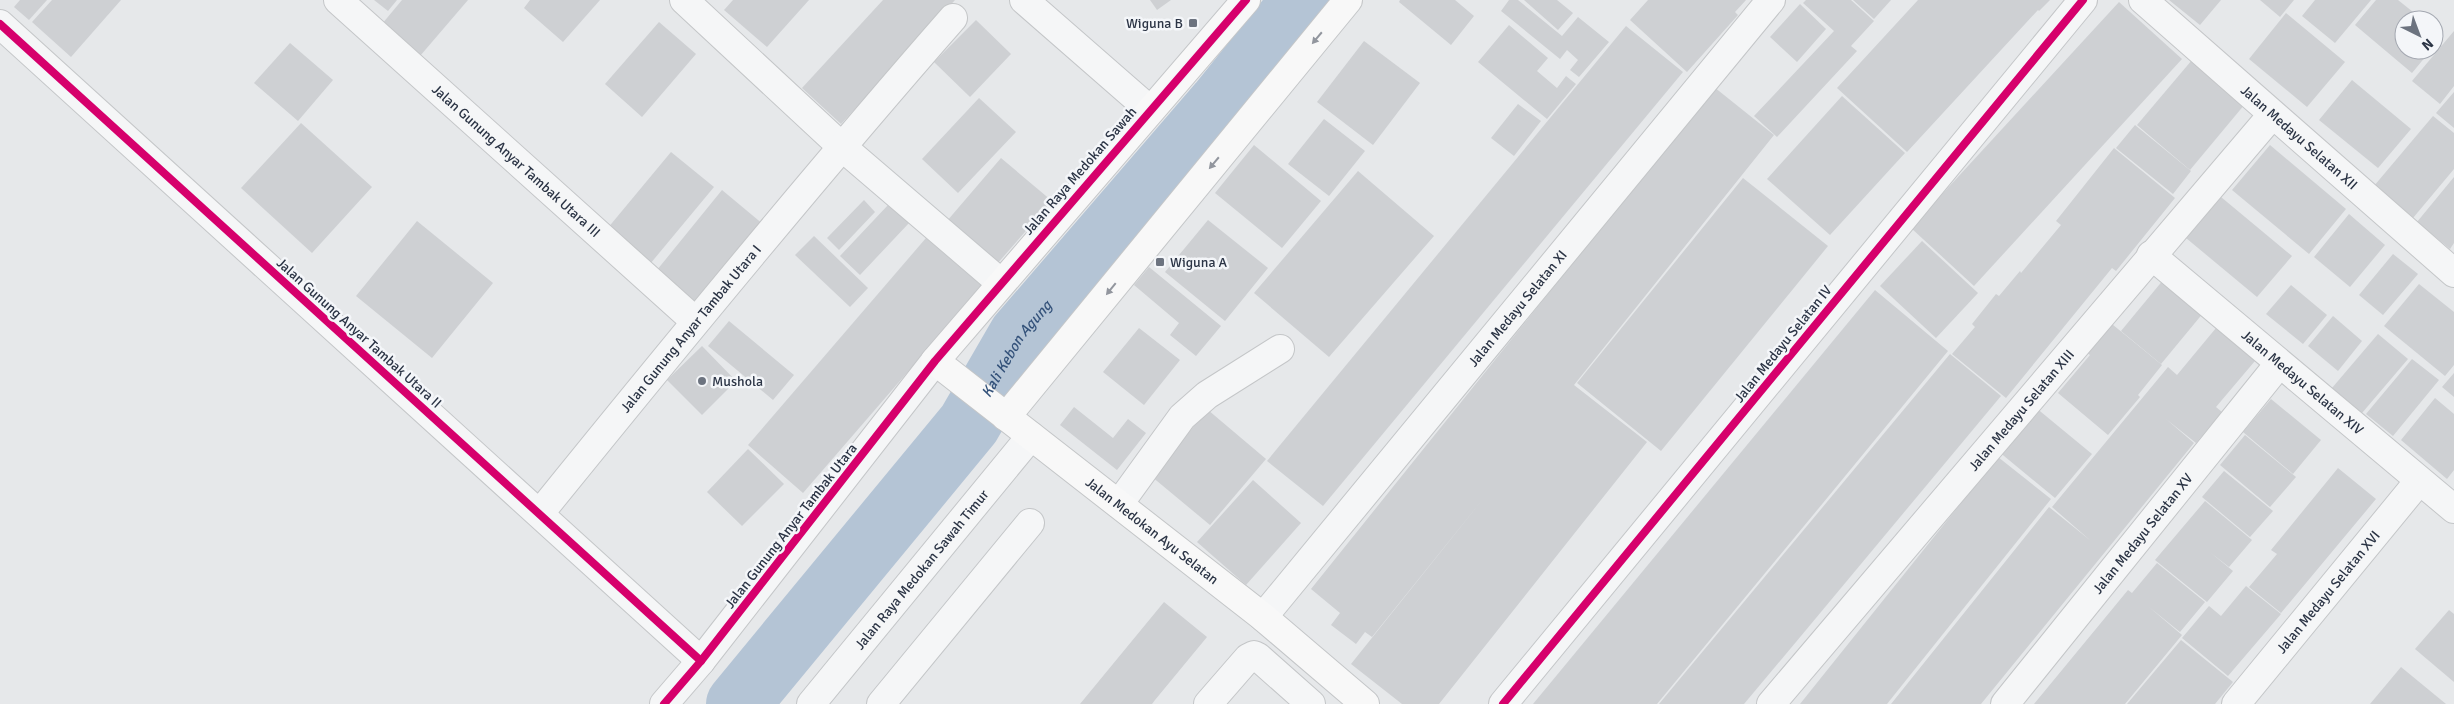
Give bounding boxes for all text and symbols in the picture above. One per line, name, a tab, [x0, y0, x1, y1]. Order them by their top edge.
north arrow	[2394, 10, 2444, 60]
place label: Wiguna B	[1126, 15, 1183, 32]
marker: Wiguna B	[1187, 17, 1199, 29]
one-way arrow	[1312, 31, 1323, 44]
text: N	[2418, 35, 2437, 54]
street label: Jalan Gunung Anyar Tambak Utara III	[429, 80, 604, 241]
street label: Jalan Medayu Selatan XII	[2237, 81, 2361, 193]
street label: Jalan Raya Medokan Sawah	[1020, 104, 1140, 238]
one-way arrow	[1208, 156, 1219, 169]
street label: Jalan Gunung Anyar Tambak Utara I	[616, 241, 765, 416]
street label: Jalan Medayu Selatan XI	[1464, 246, 1570, 370]
street label: Jalan Gunung Anyar Tambak Utara II	[273, 254, 445, 412]
place label: Wiguna A	[1170, 254, 1228, 271]
marker: Wiguna A	[1154, 256, 1166, 268]
one-way arrow	[1105, 282, 1116, 295]
street label: Jalan Medayu Selatan IV	[1731, 282, 1835, 406]
water label: Kali Kebon Agung	[977, 296, 1056, 400]
street label: Jalan Medayu Selatan XIV	[2238, 326, 2367, 438]
street label: Jalan Medayu Selatan XIII	[1965, 346, 2078, 474]
place label: Mushola	[712, 373, 763, 390]
marker: Mushola	[696, 375, 708, 387]
street label: Jalan Gunung Anyar Tambak Utara	[721, 440, 861, 612]
street label: Jalan Medayu Selatan XV	[2089, 470, 2196, 597]
street label: Jalan Medokan Ayu Selatan	[1082, 473, 1222, 588]
street label: Jalan Raya Medokan Sawah Timur	[851, 485, 993, 653]
street label: Jalan Medayu Selatan XVI	[2273, 527, 2383, 657]

